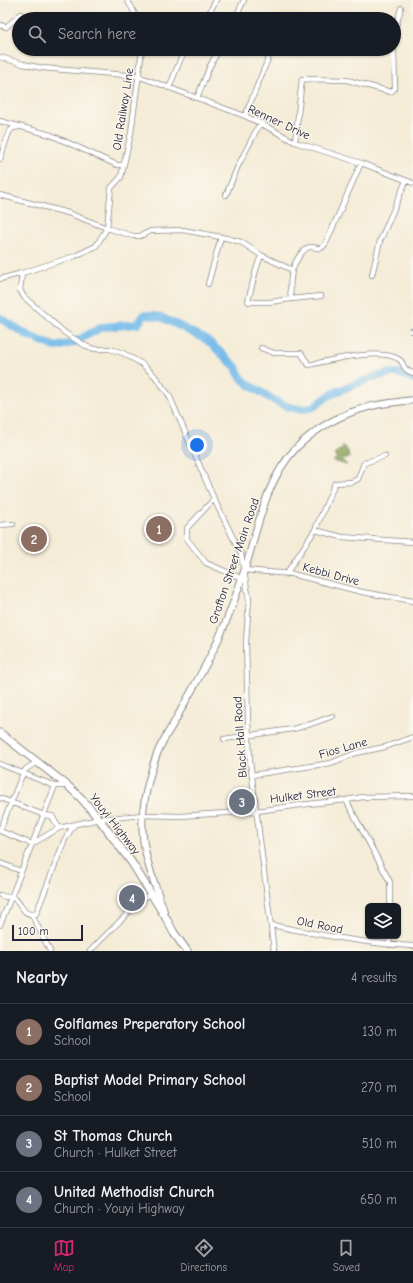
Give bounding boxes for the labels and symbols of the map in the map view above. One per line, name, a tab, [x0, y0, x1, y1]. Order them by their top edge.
street label: Old Railway Line	[110, 67, 136, 151]
street label: Renner Drive	[246, 102, 312, 142]
your location	[187, 435, 207, 455]
street label: Grafton Street Main Road	[206, 496, 262, 626]
pin: 1	[146, 514, 172, 544]
pin: 2	[21, 524, 47, 554]
street label: Kebbi Drive	[301, 560, 361, 588]
street label: Black Hall Road	[230, 696, 250, 778]
street label: Fios Lane	[317, 734, 369, 762]
street label: Hulket Street	[269, 784, 337, 806]
pin: 3	[229, 787, 255, 817]
street label: Youyi Highway	[87, 791, 144, 858]
pin: 4	[119, 883, 145, 913]
street label: Old Road	[296, 914, 344, 936]
scale bar	[12, 923, 83, 942]

